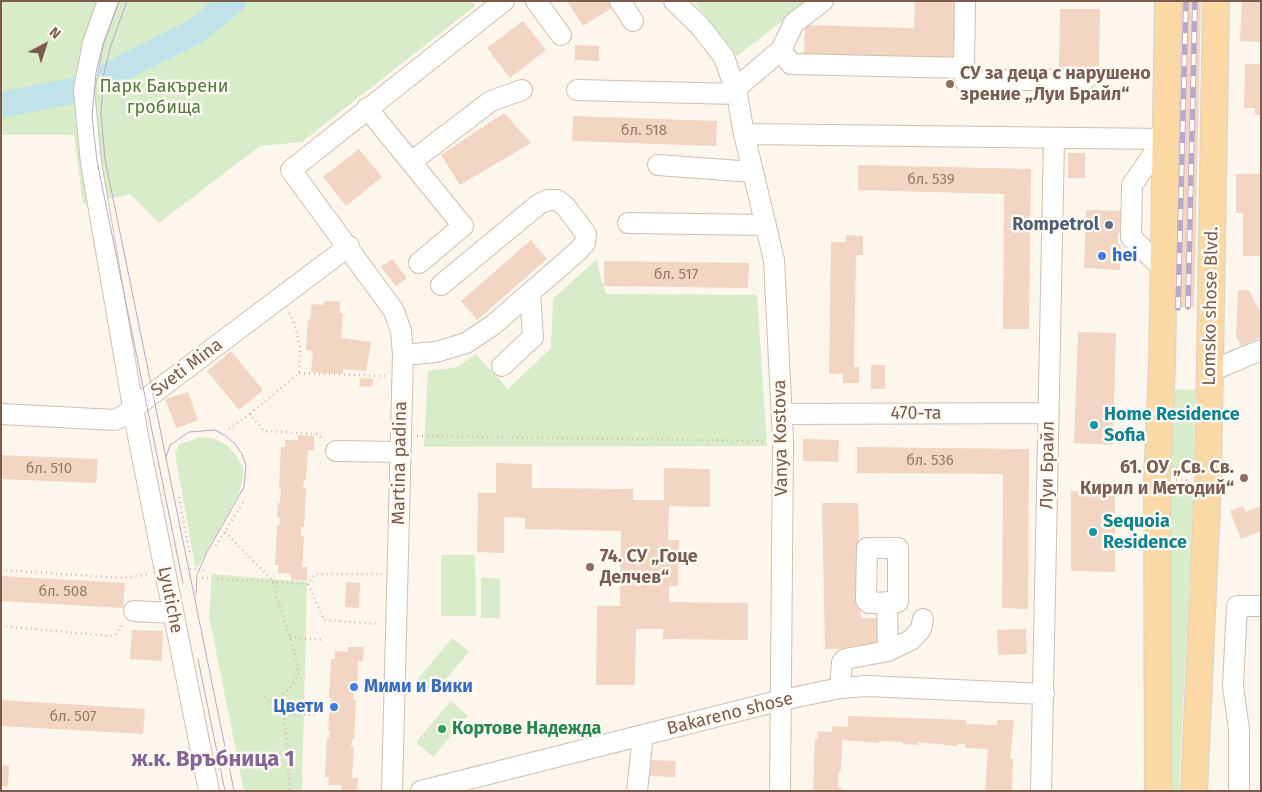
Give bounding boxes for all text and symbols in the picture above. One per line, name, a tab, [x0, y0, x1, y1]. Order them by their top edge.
north arrow	[20, 20, 70, 70]
text: N	[46, 24, 64, 43]
place label: СУ за деца с нарушено зрение „Луи Брайл“	[960, 63, 1151, 106]
park label: Парк Бакърени гробища	[99, 76, 229, 118]
marker: СУ за деца с нарушено зрение „Луи Брайл“	[944, 78, 956, 90]
house number: бл. 518	[621, 122, 667, 140]
house number: бл. 539	[907, 171, 955, 189]
place label: Rompetrol	[1012, 214, 1099, 236]
marker: Rompetrol	[1103, 219, 1115, 231]
street label: Lomsko shose Blvd.	[1199, 226, 1223, 386]
place label: hei	[1112, 245, 1137, 267]
marker: hei	[1096, 250, 1108, 262]
house number: бл. 517	[654, 266, 698, 284]
street label: Sveti Mina	[147, 334, 227, 402]
street label: Vanya Kostova	[769, 379, 793, 497]
street label: Martina padina	[388, 401, 412, 525]
street label: 470-та	[890, 403, 942, 425]
place label: Home Residence Sofia	[1104, 404, 1240, 446]
marker: Home Residence Sofia	[1088, 419, 1100, 431]
street label: Луи Брайл	[1036, 421, 1060, 509]
house number: бл. 536	[906, 452, 954, 470]
place label: 61. ОУ „Св. Св. Кирил и Методий“	[1080, 457, 1234, 499]
house number: бл. 510	[26, 460, 72, 478]
marker: 61. ОУ „Св. Св. Кирил и Методий“	[1238, 472, 1250, 484]
place label: Sequoia Residence	[1103, 511, 1187, 554]
marker: Sequoia Residence	[1087, 526, 1099, 538]
place label: 74. СУ „Гоце Делчев“	[600, 546, 698, 588]
marker: 74. СУ „Гоце Делчев“	[584, 561, 596, 573]
street label: Lyutiche	[153, 565, 187, 635]
house number: бл. 508	[39, 583, 87, 601]
place label: Мими и Вики	[364, 676, 473, 698]
marker: Мими и Вики	[348, 681, 360, 693]
street label: Bakareno shose	[665, 688, 795, 740]
place label: Цвети	[273, 696, 324, 718]
marker: Цвети	[328, 701, 340, 713]
house number: бл. 507	[50, 708, 96, 726]
place label: Кортове Надежда	[452, 718, 601, 740]
marker: Кортове Надежда	[436, 723, 448, 735]
district label: ж.к. Връбница 1	[131, 747, 295, 773]

